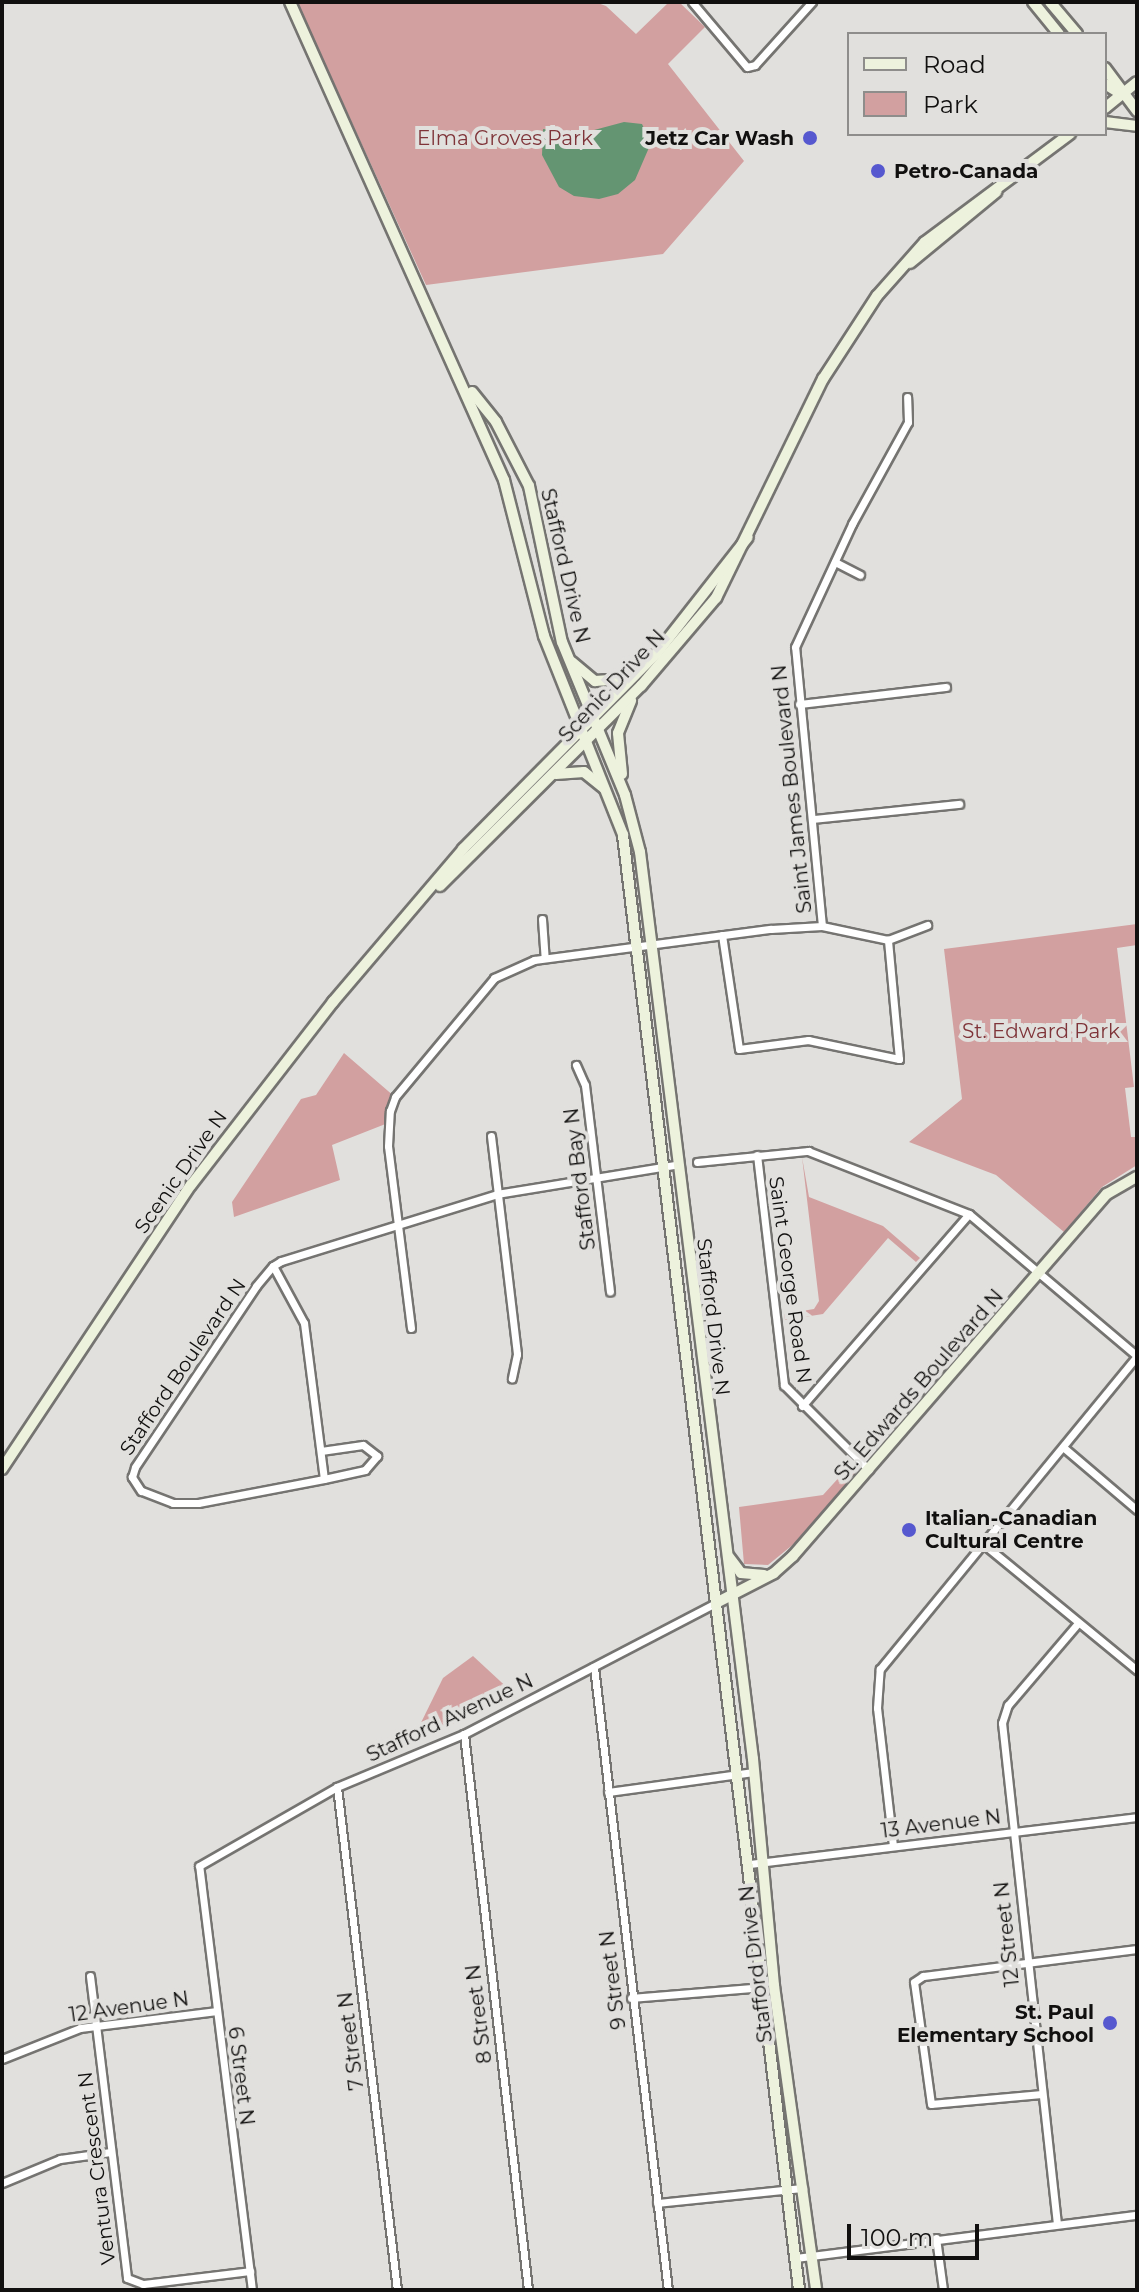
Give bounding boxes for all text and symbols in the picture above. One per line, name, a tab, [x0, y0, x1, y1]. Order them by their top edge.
legend	[847, 32, 1107, 136]
text: Road	[923, 50, 986, 79]
text: Park	[923, 90, 978, 119]
park label: Elma Groves Park	[417, 126, 593, 150]
place label: Jetz Car Wash	[645, 126, 794, 150]
marker: Jetz Car Wash	[801, 129, 819, 147]
place label: Petro-Canada	[894, 159, 1038, 183]
marker: Petro-Canada	[869, 162, 887, 180]
street label: Stafford Drive N	[536, 486, 594, 646]
street label: Scenic Drive N	[554, 625, 670, 747]
street label: Saint James Boulevard N	[767, 663, 817, 915]
park label: St. Edward Park	[962, 1019, 1120, 1043]
street label: Scenic Drive N	[130, 1106, 232, 1238]
street label: Stafford Bay N	[559, 1106, 601, 1252]
street label: Saint George Road N	[764, 1175, 816, 1385]
street label: Stafford Drive N	[691, 1237, 735, 1397]
street label: Stafford Boulevard N	[115, 1274, 251, 1460]
street label: St. Edwards Boulevard N	[829, 1284, 1009, 1486]
place label: Italian-Canadian Cultural Centre	[925, 1506, 1097, 1553]
marker: Italian-Canadian Cultural Centre	[900, 1521, 918, 1539]
street label: Stafford Avenue N	[363, 1669, 537, 1767]
street label: 13 Avenue N	[880, 1805, 1002, 1843]
street label: 12 Street N	[990, 1880, 1024, 1988]
street label: Stafford Drive N	[734, 1884, 778, 2044]
street label: 9 Street N	[595, 1929, 631, 2031]
street label: 8 Street N	[461, 1963, 497, 2065]
street label: 12 Avenue N	[68, 1987, 190, 2027]
street label: 7 Street N	[333, 1990, 369, 2092]
place label: St. Paul Elementary School	[897, 2000, 1094, 2047]
marker: St. Paul Elementary School	[1101, 2014, 1119, 2032]
street label: 6 Street N	[223, 2025, 259, 2127]
street label: Ventura Crescent N	[73, 2070, 121, 2266]
scale bar	[851, 2208, 983, 2258]
text: 100 m	[861, 2223, 933, 2252]

